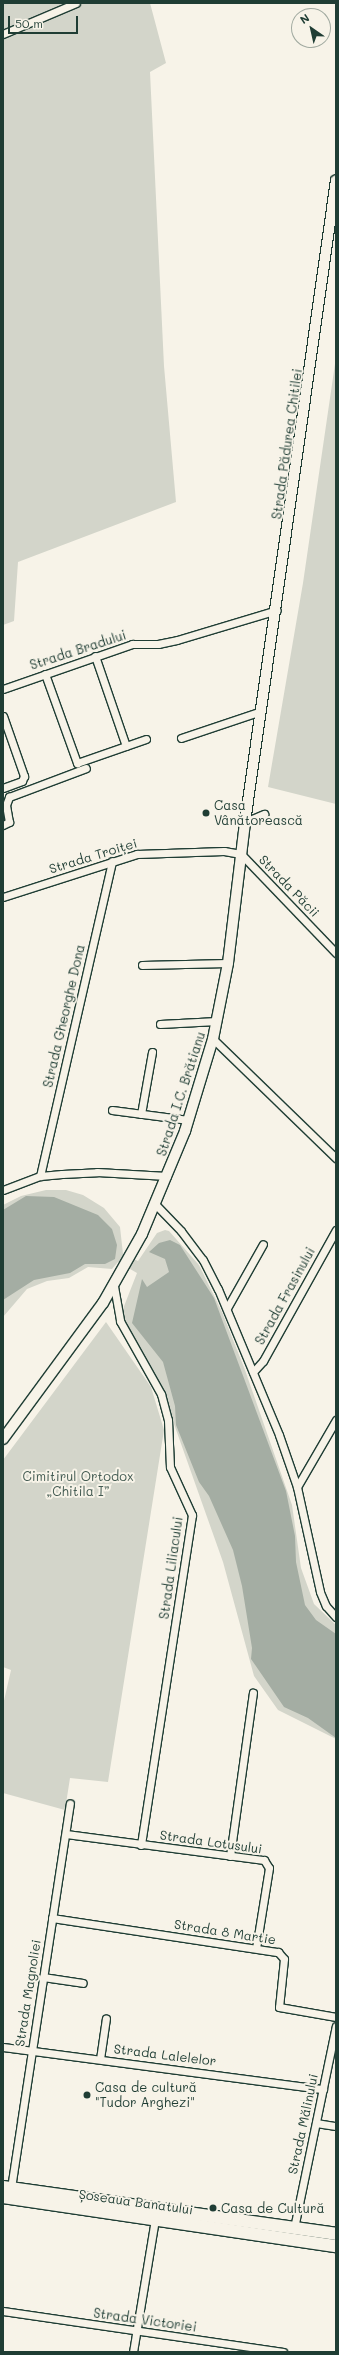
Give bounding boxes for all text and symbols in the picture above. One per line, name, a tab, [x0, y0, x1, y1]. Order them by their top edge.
scale bar	[10, 8, 80, 34]
north arrow	[291, 8, 331, 48]
text: N	[297, 10, 312, 27]
text: 50 m	[15, 15, 43, 31]
street label: Strada Pădurea Chitilei	[269, 368, 305, 520]
street label: Strada Bradului	[28, 627, 128, 673]
place label: Casa Vânătorească	[214, 798, 303, 829]
marker: Casa Vânătorească	[201, 808, 211, 818]
street label: Strada Troiței	[47, 835, 139, 877]
street label: Strada Păcii	[256, 852, 322, 920]
street label: Strada Gheorghe Dona	[40, 943, 88, 1089]
street label: Strada I.C. Brătianu	[154, 1030, 208, 1158]
street label: Strada Frasinului	[252, 1245, 318, 1347]
park label: Cimitirul Ortodox „Chitila I”	[22, 1469, 134, 1500]
street label: Strada Liliacului	[156, 1516, 186, 1620]
street label: Strada Lotusului	[159, 1827, 263, 1857]
street label: Strada 8 Martie	[173, 1916, 277, 1948]
street label: Strada Magnoliei	[12, 1938, 44, 2048]
street label: Strada Lalelelor	[113, 2041, 217, 2069]
street label: Strada Mălinului	[285, 2072, 321, 2176]
place label: Casa de cultură "Tudor Arghezi"	[95, 2080, 197, 2111]
marker: Casa de cultură "Tudor Arghezi"	[82, 2090, 92, 2100]
street label: Șoseaua Banatului	[78, 2186, 194, 2218]
place label: Casa de Cultură	[221, 2200, 325, 2216]
marker: Casa de Cultură	[208, 2203, 218, 2213]
street label: Strada Victoriei	[92, 2305, 198, 2335]

